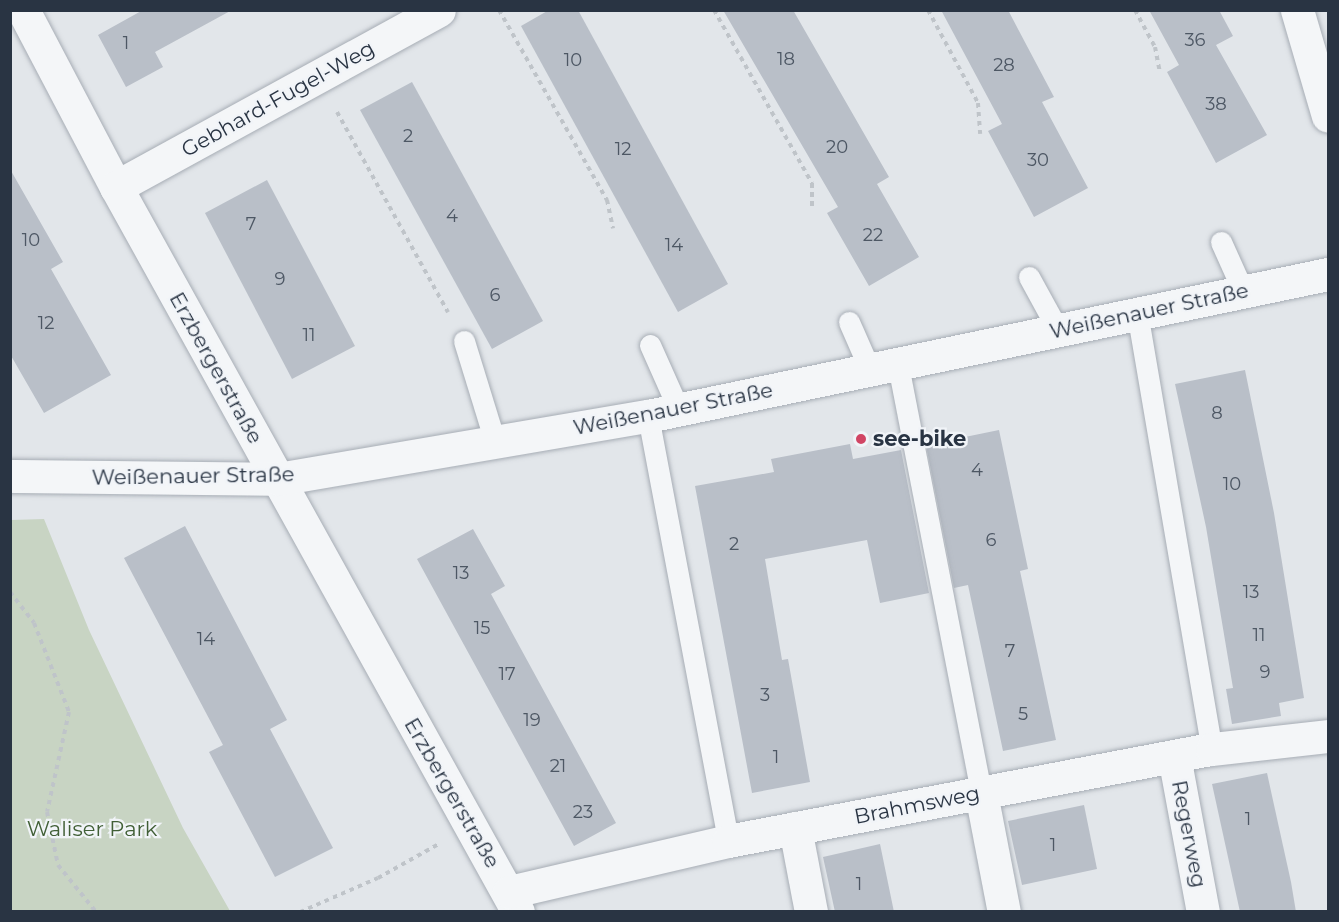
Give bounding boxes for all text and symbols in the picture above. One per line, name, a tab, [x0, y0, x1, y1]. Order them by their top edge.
house number: 36	[1184, 29, 1206, 51]
house number: 1	[123, 32, 129, 54]
street label: Gebhard-Fugel-Weg	[177, 35, 379, 163]
house number: 18	[777, 48, 795, 70]
house number: 10	[564, 49, 582, 71]
house number: 28	[993, 54, 1015, 76]
house number: 38	[1205, 93, 1227, 115]
house number: 2	[403, 125, 413, 147]
house number: 20	[826, 136, 848, 158]
house number: 12	[615, 138, 631, 160]
house number: 30	[1027, 149, 1049, 171]
house number: 4	[446, 205, 458, 227]
house number: 7	[246, 213, 256, 235]
house number: 22	[863, 224, 883, 246]
house number: 10	[22, 229, 40, 251]
house number: 14	[665, 234, 683, 256]
house number: 9	[275, 268, 285, 290]
street label: Weißenauer Straße	[1047, 278, 1251, 344]
house number: 6	[490, 284, 500, 306]
street label: Erzbergerstraße	[164, 288, 268, 448]
house number: 12	[38, 312, 54, 334]
house number: 11	[303, 324, 315, 346]
street label: Weißenauer Straße	[571, 377, 775, 441]
house number: 8	[1211, 402, 1223, 424]
place label: see-bike	[873, 426, 966, 452]
marker: see-bike	[854, 432, 868, 446]
house number: 4	[971, 459, 983, 481]
street label: Weißenauer Straße	[91, 462, 295, 490]
house number: 10	[1223, 473, 1241, 495]
house number: 6	[986, 529, 996, 551]
house number: 2	[729, 533, 739, 555]
house number: 13	[453, 562, 469, 584]
house number: 13	[1243, 581, 1259, 603]
house number: 15	[474, 617, 490, 639]
house number: 11	[1253, 624, 1265, 646]
house number: 14	[197, 628, 215, 650]
house number: 7	[1005, 640, 1015, 662]
house number: 9	[1260, 661, 1270, 683]
house number: 17	[498, 663, 516, 685]
house number: 3	[760, 684, 770, 706]
house number: 5	[1018, 703, 1028, 725]
house number: 19	[523, 709, 541, 731]
street label: Erzbergerstraße	[399, 713, 505, 873]
house number: 1	[773, 746, 779, 768]
house number: 21	[550, 755, 566, 777]
street label: Regerweg	[1166, 778, 1212, 890]
street label: Brahmsweg	[852, 780, 982, 830]
house number: 23	[573, 801, 593, 823]
house number: 1	[1245, 808, 1251, 830]
park label: Waliser Park	[27, 816, 157, 842]
house number: 1	[1050, 834, 1056, 856]
house number: 1	[856, 873, 862, 895]

